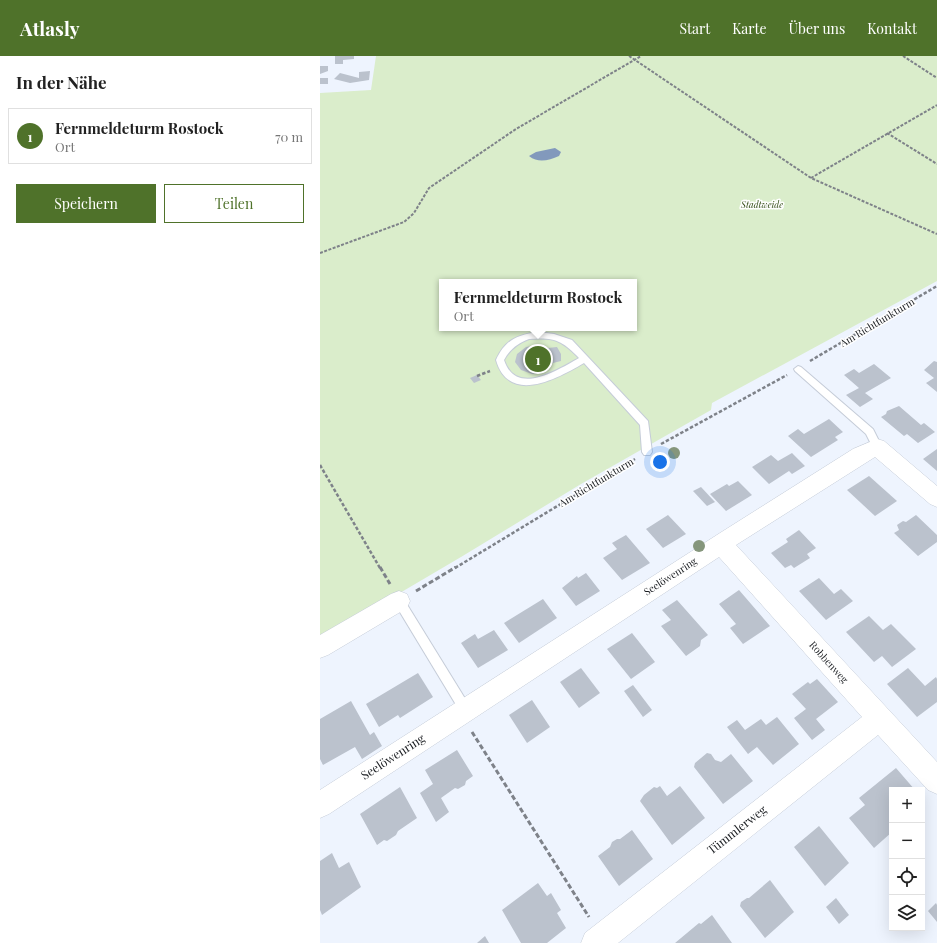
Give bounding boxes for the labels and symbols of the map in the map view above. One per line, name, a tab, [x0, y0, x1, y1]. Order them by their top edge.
park label: Stadtweide	[740, 198, 783, 210]
street label: Am Richtfunkturm	[836, 294, 917, 350]
pin: 1	[525, 344, 551, 374]
your location	[650, 452, 670, 472]
street label: Am Richtfunkturm	[555, 454, 636, 510]
street label: Seelöwenring	[641, 553, 700, 598]
street label: Robbenweg	[806, 638, 852, 687]
street label: Seelöwenring	[357, 729, 428, 783]
street label: Tümmlerweg	[703, 801, 770, 857]

